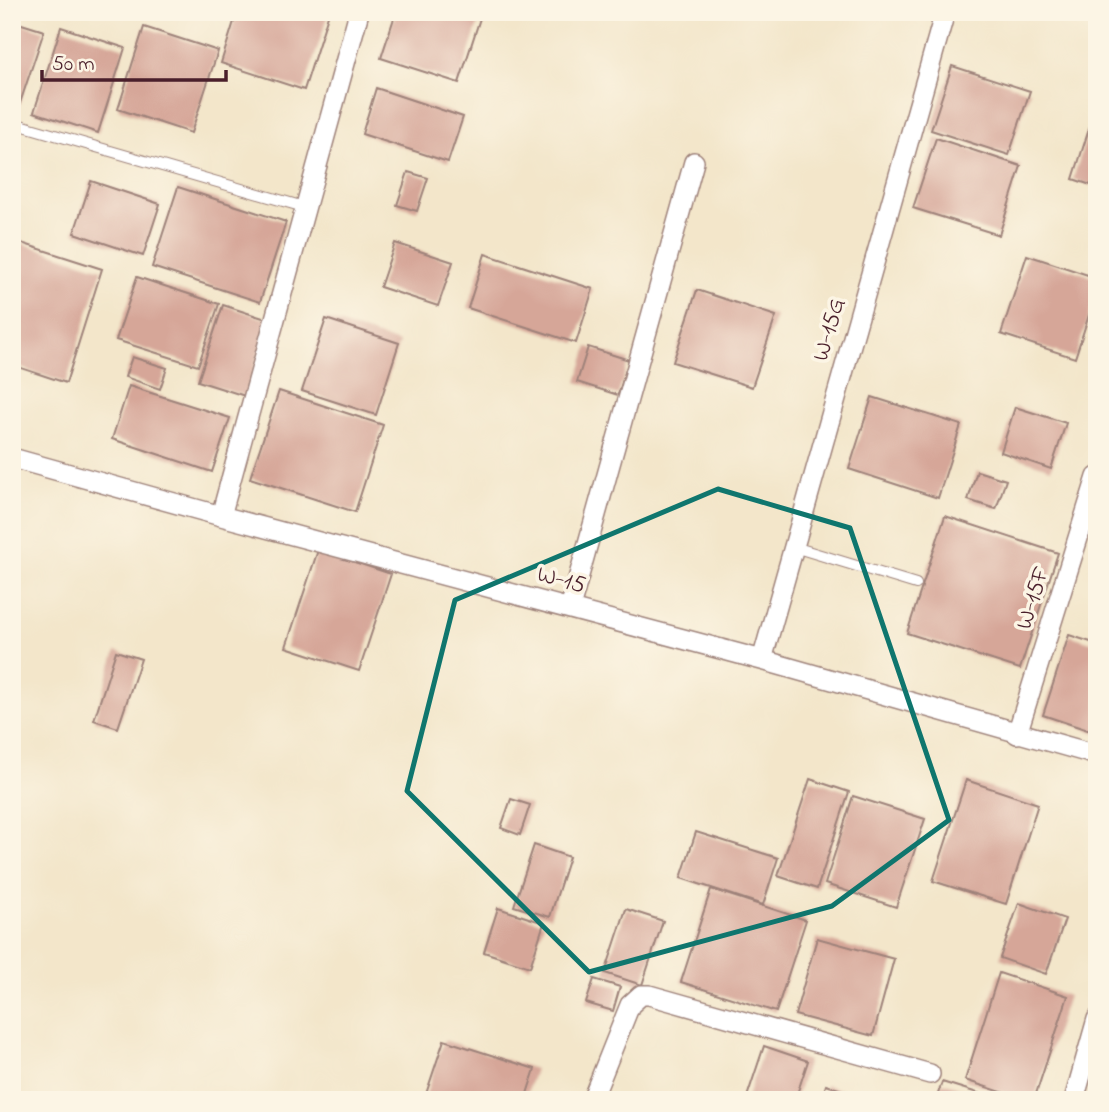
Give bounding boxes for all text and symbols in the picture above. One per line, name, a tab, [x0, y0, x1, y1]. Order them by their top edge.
scale bar	[42, 38, 226, 82]
text: 50 m	[52, 50, 95, 80]
street label: W-15G	[804, 294, 856, 366]
street label: W-15	[533, 558, 589, 604]
street label: W-15F	[1008, 562, 1060, 634]

